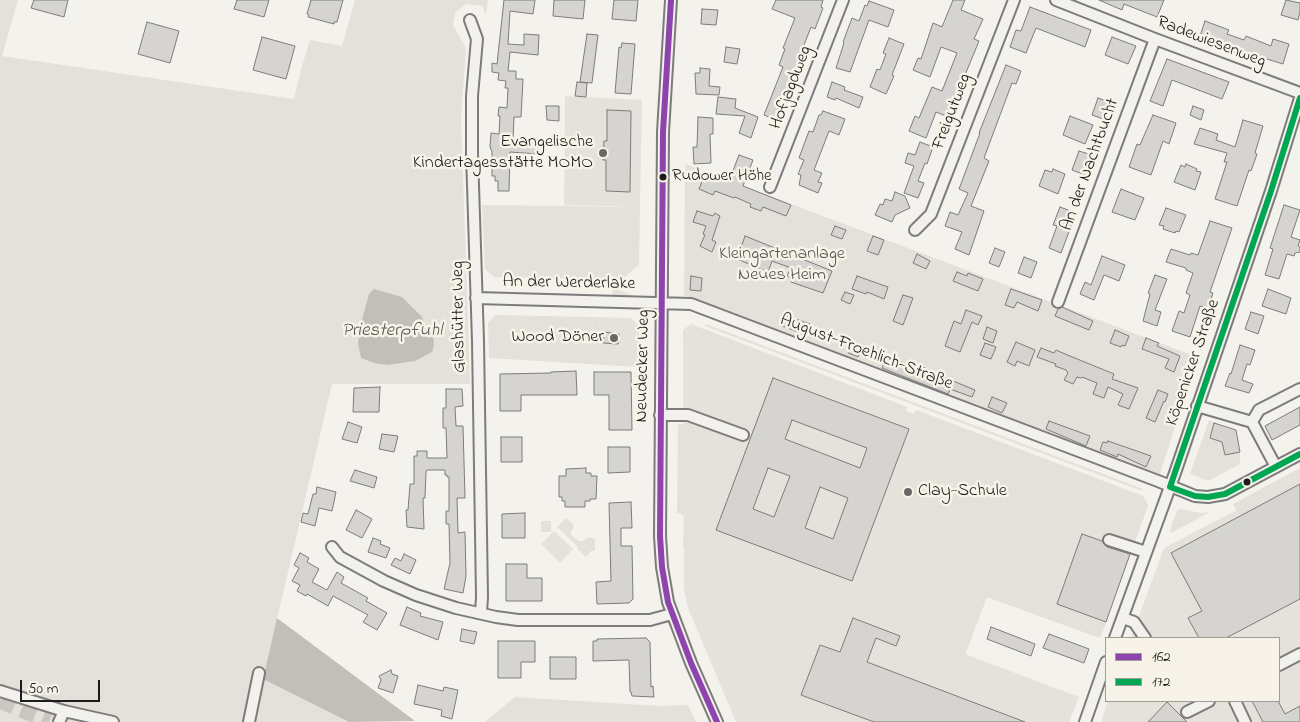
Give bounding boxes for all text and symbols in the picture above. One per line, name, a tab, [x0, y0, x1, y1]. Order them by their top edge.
street label: Radewiesenweg	[1153, 12, 1269, 74]
street label: Hofjagdweg	[766, 43, 818, 133]
street label: Freigutweg	[929, 71, 977, 153]
street label: An der Nachtbucht	[1057, 96, 1125, 234]
place label: Evangelische Kindertagesstätte MOMO	[413, 132, 593, 174]
marker: Evangelische Kindertagesstätte MOMO	[597, 147, 609, 159]
place label: Rudower Höhe	[672, 167, 772, 187]
marker: Rudower Höhe	[658, 172, 668, 182]
park label: Kleingartenanlage Neues Heim	[719, 244, 845, 286]
street label: Glashütter Weg	[448, 261, 472, 373]
street label: An der Werderlake	[502, 272, 636, 296]
street label: Köpenicker Straße	[1162, 297, 1226, 429]
street label: Neudecker Weg	[632, 309, 656, 423]
street label: August-Froehlich-Straße	[777, 310, 955, 396]
water label: Priesterpfuhl	[342, 321, 442, 343]
place label: Wood Döner	[512, 327, 604, 349]
marker: Wood Döner	[608, 332, 620, 344]
unlabelled marker	[1242, 477, 1252, 487]
place label: Clay-Schule	[918, 481, 1007, 503]
marker: Clay-Schule	[902, 486, 914, 498]
legend	[1105, 637, 1280, 702]
text: 162	[1152, 646, 1171, 668]
scale bar	[22, 670, 102, 702]
text: 172	[1152, 671, 1170, 693]
text: 50 m	[28, 678, 58, 700]

